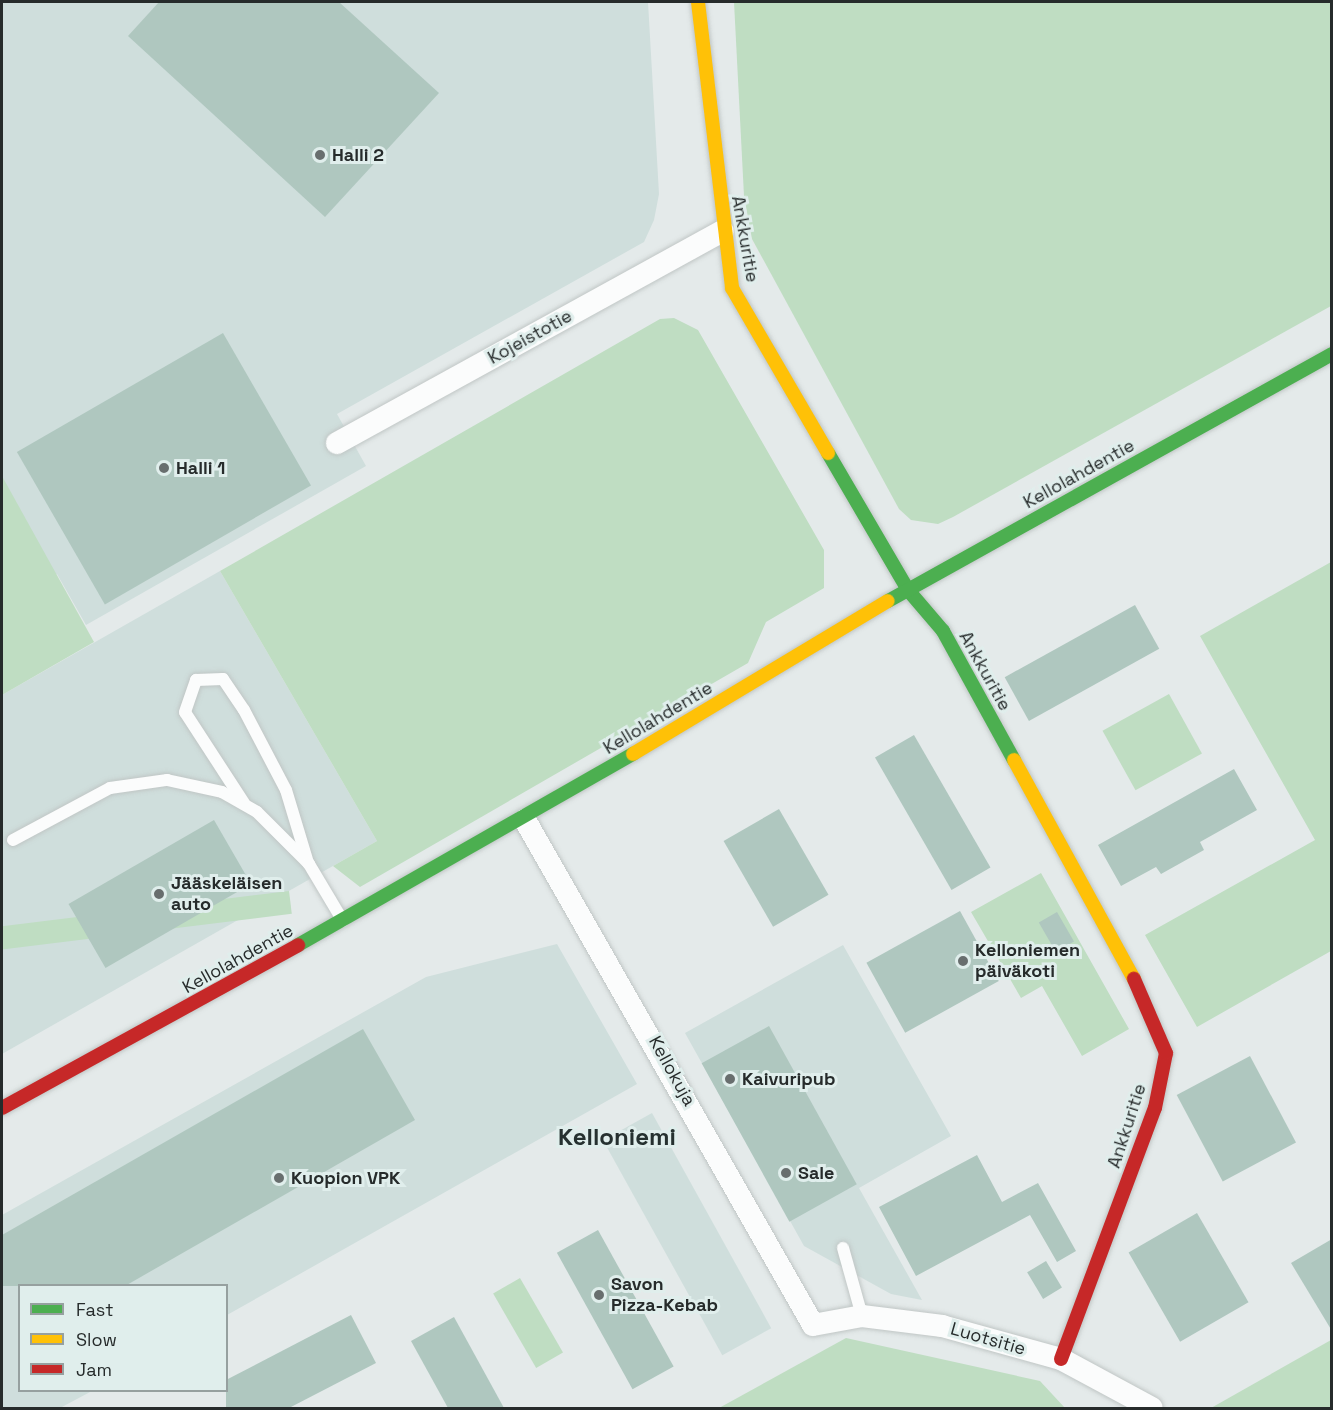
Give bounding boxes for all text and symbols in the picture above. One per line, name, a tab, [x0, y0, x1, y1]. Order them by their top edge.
place label: Halli 2	[332, 144, 384, 166]
marker: Halli 2	[313, 148, 327, 162]
street label: Ankkuritie	[727, 194, 763, 284]
street label: Kojeistotie	[484, 305, 576, 369]
street label: Kellolahdentie	[1020, 435, 1138, 513]
place label: Halli 1	[176, 457, 225, 479]
marker: Halli 1	[157, 461, 171, 475]
street label: Ankkuritie	[954, 628, 1016, 714]
street label: Kellolahdentie	[600, 677, 716, 759]
place label: Jääskeläisen auto	[171, 873, 282, 916]
marker: Jääskeläisen auto	[152, 887, 166, 901]
street label: Kellolahdentie	[179, 920, 297, 998]
place label: Kelloniemen päiväkoti	[975, 940, 1080, 982]
marker: Kelloniemen päiväkoti	[956, 954, 970, 968]
street label: Kellokuja	[644, 1032, 700, 1110]
place label: Kaivuripub	[742, 1068, 835, 1090]
marker: Kaivuripub	[723, 1072, 737, 1086]
street label: Ankkuritie	[1103, 1081, 1151, 1171]
district label: Kelloniemi	[558, 1123, 676, 1151]
place label: Sale	[798, 1162, 834, 1184]
marker: Sale	[779, 1166, 793, 1180]
place label: Kuopion VPK	[291, 1167, 400, 1189]
marker: Kuopion VPK	[272, 1171, 286, 1185]
place label: Savon Pizza-Kebab	[611, 1274, 718, 1316]
legend	[18, 1284, 228, 1392]
marker: Savon Pizza-Kebab	[592, 1288, 606, 1302]
text: Fast	[76, 1298, 113, 1321]
street label: Luotsitie	[948, 1318, 1028, 1360]
text: Slow	[76, 1328, 117, 1351]
text: Jam	[76, 1358, 112, 1381]

